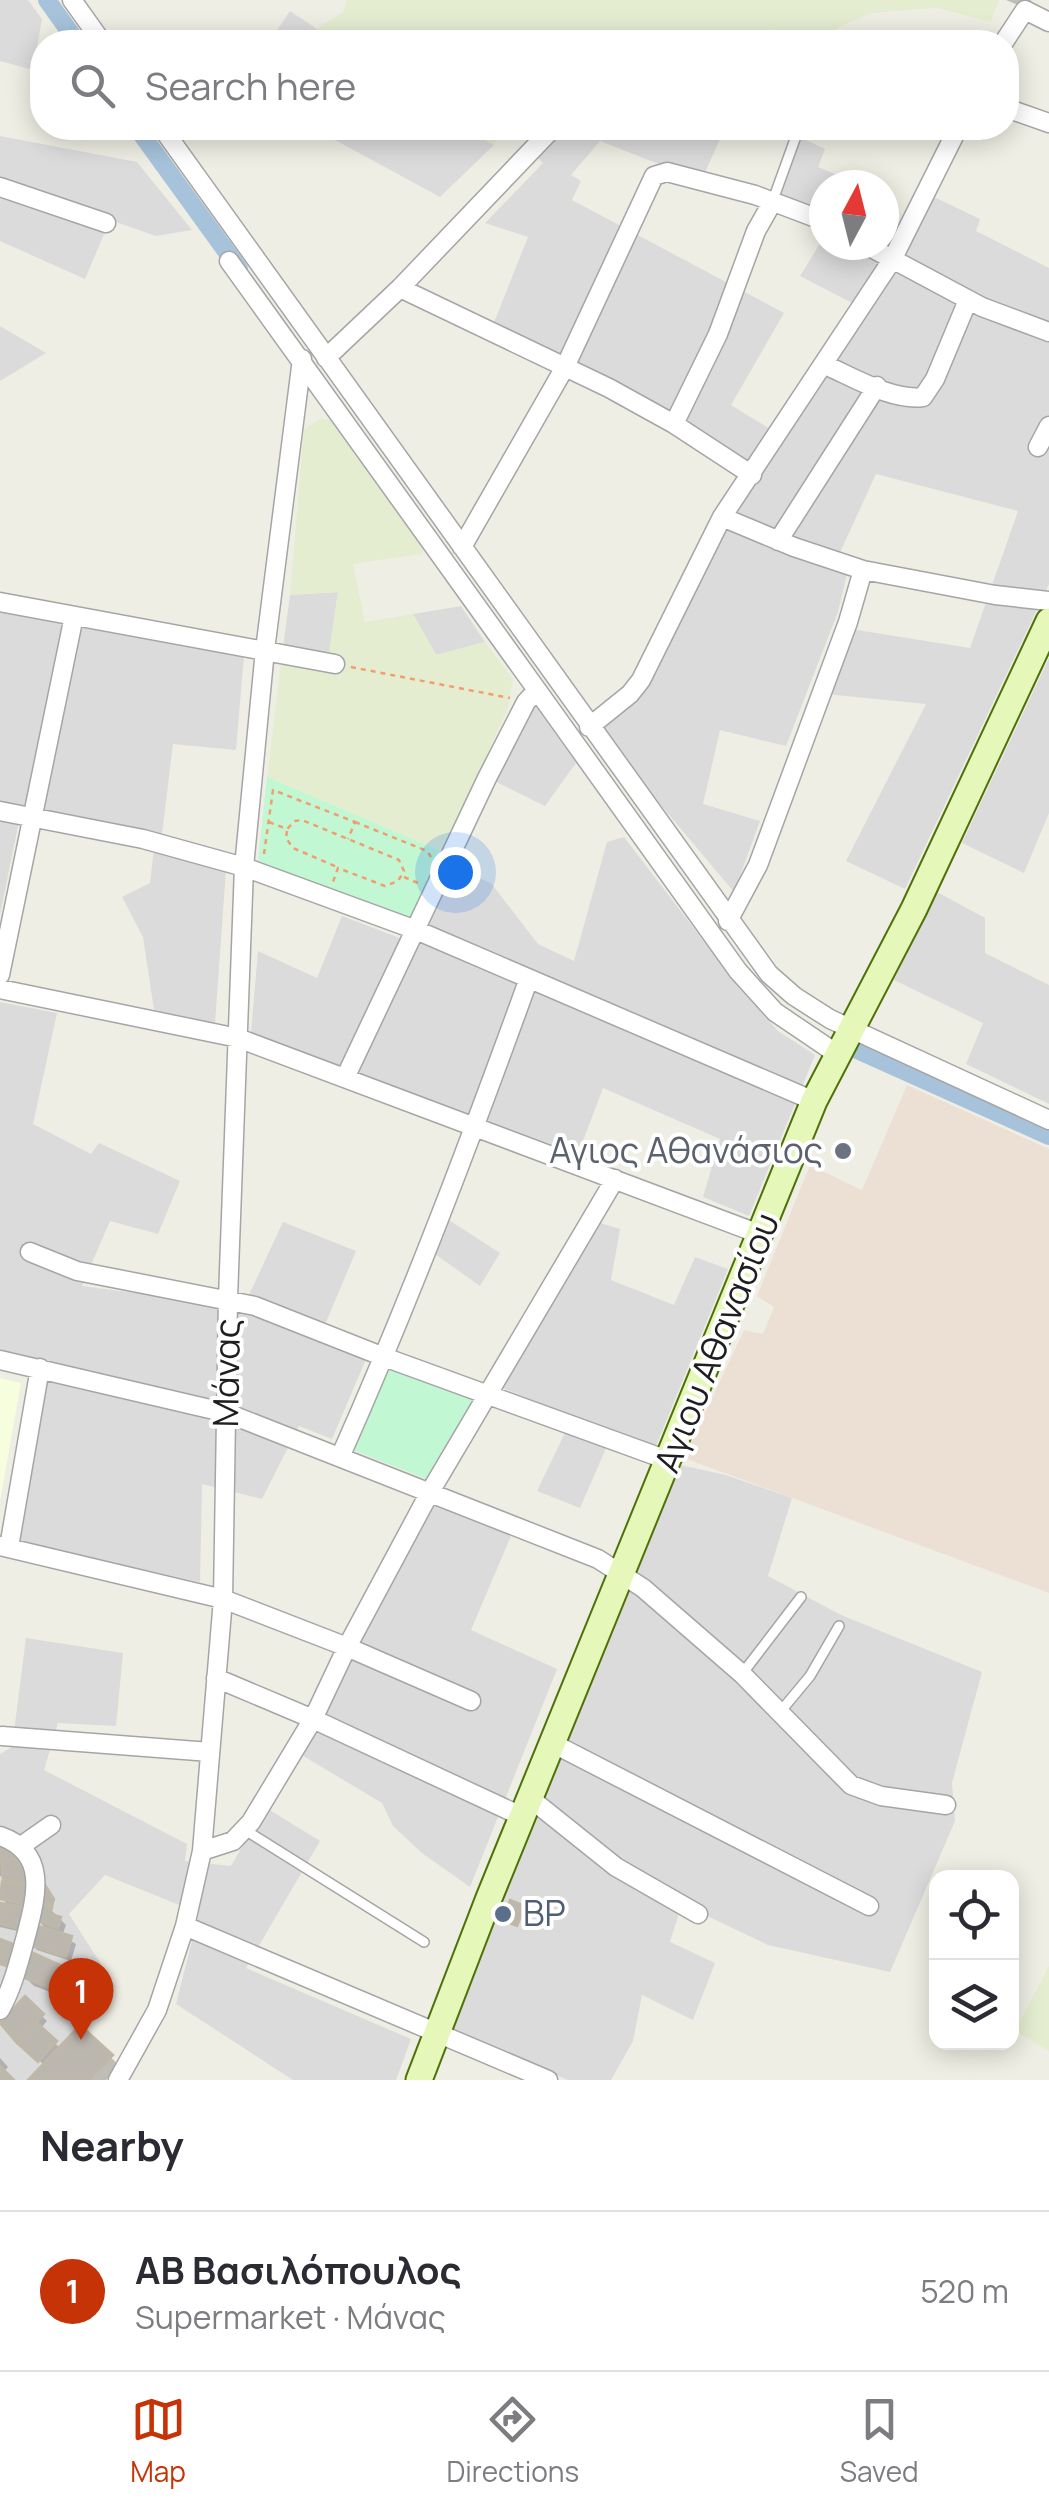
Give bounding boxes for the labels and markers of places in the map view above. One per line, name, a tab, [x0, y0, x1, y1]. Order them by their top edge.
place label: Αγιος Αθανάσιος	[549, 1126, 823, 1174]
marker: Αγιος Αθανάσιος	[832, 1140, 854, 1162]
place label: BP	[523, 1889, 566, 1937]
marker: BP	[492, 1903, 514, 1925]
pin: 1	[48, 1958, 114, 2040]

